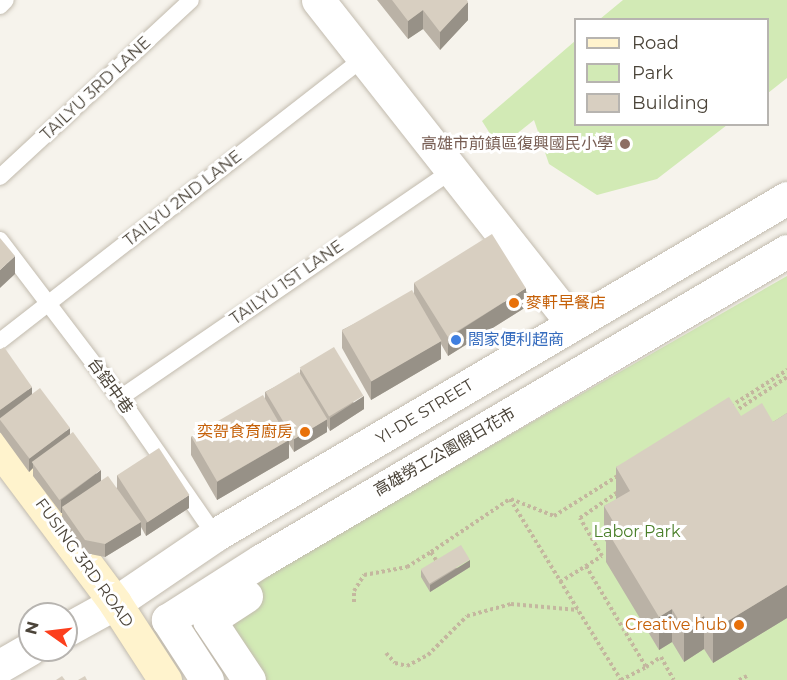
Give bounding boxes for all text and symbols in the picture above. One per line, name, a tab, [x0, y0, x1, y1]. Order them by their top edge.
legend	[574, 18, 769, 126]
text: Road	[632, 32, 679, 54]
street label: TAILYU 3RD LANE	[37, 33, 155, 145]
text: Park	[632, 62, 673, 84]
text: Building	[632, 92, 709, 114]
place label: 高雄市前鎮區復興國民小學	[421, 134, 613, 154]
marker: 高雄市前鎮區復興國民小學	[618, 137, 632, 151]
street label: TAILYU 2ND LANE	[120, 147, 246, 251]
street label: TAILYU 1ST LANE	[227, 237, 347, 329]
place label: 麥軒早餐店	[526, 293, 606, 313]
marker: 麥軒早餐店	[507, 296, 521, 310]
place label: 閤家便利超商	[468, 330, 564, 350]
marker: 閤家便利超商	[449, 333, 463, 347]
street label: 台鋁中巷	[83, 354, 137, 418]
street label: YI-DE STREET	[373, 375, 477, 449]
street label: 高雄勞工公園假日花市	[371, 404, 519, 500]
place label: 奕哿食育廚房	[197, 422, 293, 442]
marker: 奕哿食育廚房	[298, 425, 312, 439]
street label: FUSING 3RD ROAD	[31, 495, 137, 631]
park label: Labor Park	[594, 522, 680, 542]
north arrow	[18, 602, 78, 662]
place label: Creative hub	[625, 615, 727, 635]
marker: Creative hub	[732, 618, 746, 632]

